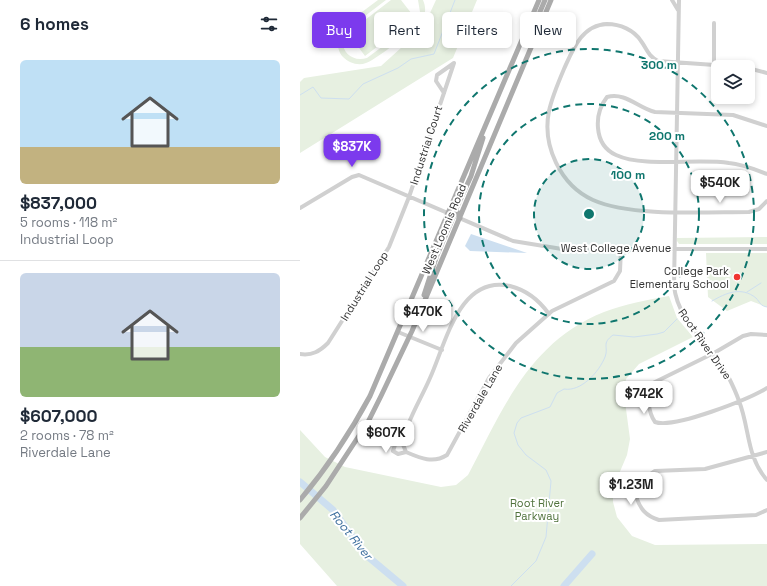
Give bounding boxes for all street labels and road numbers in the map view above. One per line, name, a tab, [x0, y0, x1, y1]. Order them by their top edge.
street label: Industrial Court	[407, 104, 445, 186]
street label: West Loomis Road	[419, 182, 469, 276]
street label: West College Avenue	[561, 241, 671, 255]
street label: Industrial Loop	[337, 249, 391, 323]
street label: Root River Drive	[675, 306, 735, 382]
street label: Riverdale Lane	[455, 361, 505, 435]

